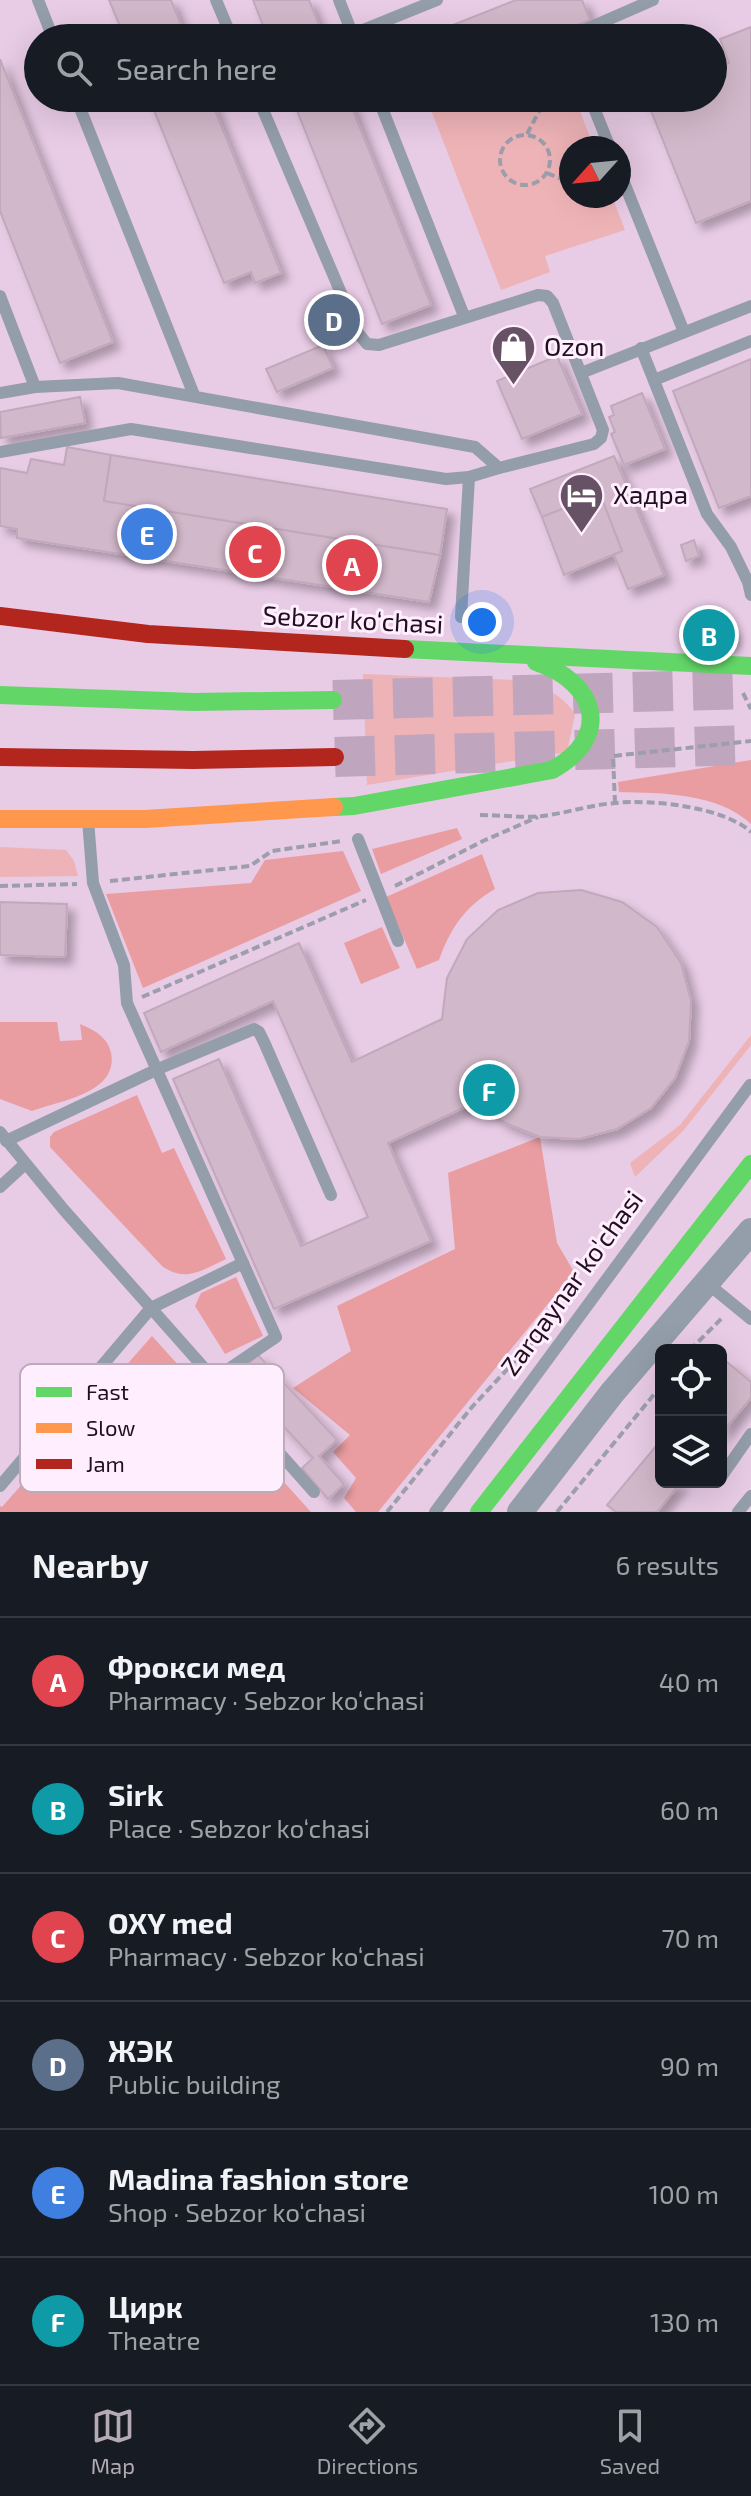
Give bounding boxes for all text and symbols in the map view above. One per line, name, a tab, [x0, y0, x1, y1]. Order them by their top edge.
search box	[24, 24, 727, 112]
icon: search	[52, 46, 96, 90]
text: Search here	[116, 50, 277, 86]
north arrow	[559, 136, 631, 208]
pin: D	[308, 290, 360, 350]
shop icon: Ozon	[489, 323, 537, 386]
place label: Ozon	[544, 330, 604, 361]
hotel icon: Хадра	[558, 471, 606, 534]
place label: Хадра	[613, 478, 688, 509]
pin: E	[121, 504, 173, 564]
pin: C	[229, 522, 281, 582]
pin: A	[326, 535, 378, 595]
street label: Sebzor ko‘chasi	[262, 598, 444, 639]
your location	[462, 602, 502, 642]
pin: B	[683, 605, 735, 665]
pin: F	[463, 1060, 515, 1120]
street label: Zarqaynar ko'chasi	[493, 1184, 648, 1381]
map controls	[655, 1344, 727, 1488]
button: locate	[655, 1344, 727, 1416]
legend	[20, 1364, 284, 1492]
text: Fast	[86, 1378, 129, 1404]
text: Slow	[86, 1414, 135, 1440]
button: layers	[655, 1416, 727, 1488]
text: Jam	[86, 1450, 125, 1476]
text: Nearby	[32, 1544, 149, 1585]
text: 6 results	[616, 1549, 719, 1580]
text: Фрокси мед	[108, 1648, 285, 1684]
text: A	[50, 1666, 66, 1697]
text: 40 m	[659, 1666, 719, 1697]
text: Pharmacy · Sebzor ko‘chasi	[108, 1684, 425, 1715]
text: Sirk	[108, 1776, 163, 1812]
text: B	[50, 1794, 66, 1825]
text: 60 m	[660, 1794, 719, 1825]
text: Place · Sebzor ko‘chasi	[108, 1812, 370, 1843]
text: OXY med	[108, 1904, 233, 1940]
text: C	[50, 1922, 66, 1953]
text: 70 m	[661, 1922, 719, 1953]
text: Pharmacy · Sebzor ko‘chasi	[108, 1940, 425, 1971]
text: ЖЭК	[108, 2032, 173, 2068]
text: D	[49, 2050, 67, 2081]
text: 90 m	[660, 2050, 719, 2081]
text: Public building	[108, 2068, 280, 2099]
text: Madina fashion store	[108, 2160, 409, 2196]
text: E	[50, 2178, 66, 2209]
text: 100 m	[649, 2178, 719, 2209]
text: Shop · Sebzor ko‘chasi	[108, 2196, 366, 2227]
text: Цирк	[108, 2288, 183, 2324]
text: F	[51, 2306, 65, 2337]
text: 130 m	[650, 2306, 719, 2337]
text: Theatre	[108, 2324, 200, 2355]
tab: Map	[91, 2404, 135, 2478]
tab: Directions	[317, 2404, 418, 2478]
tab: Saved	[600, 2404, 660, 2478]

